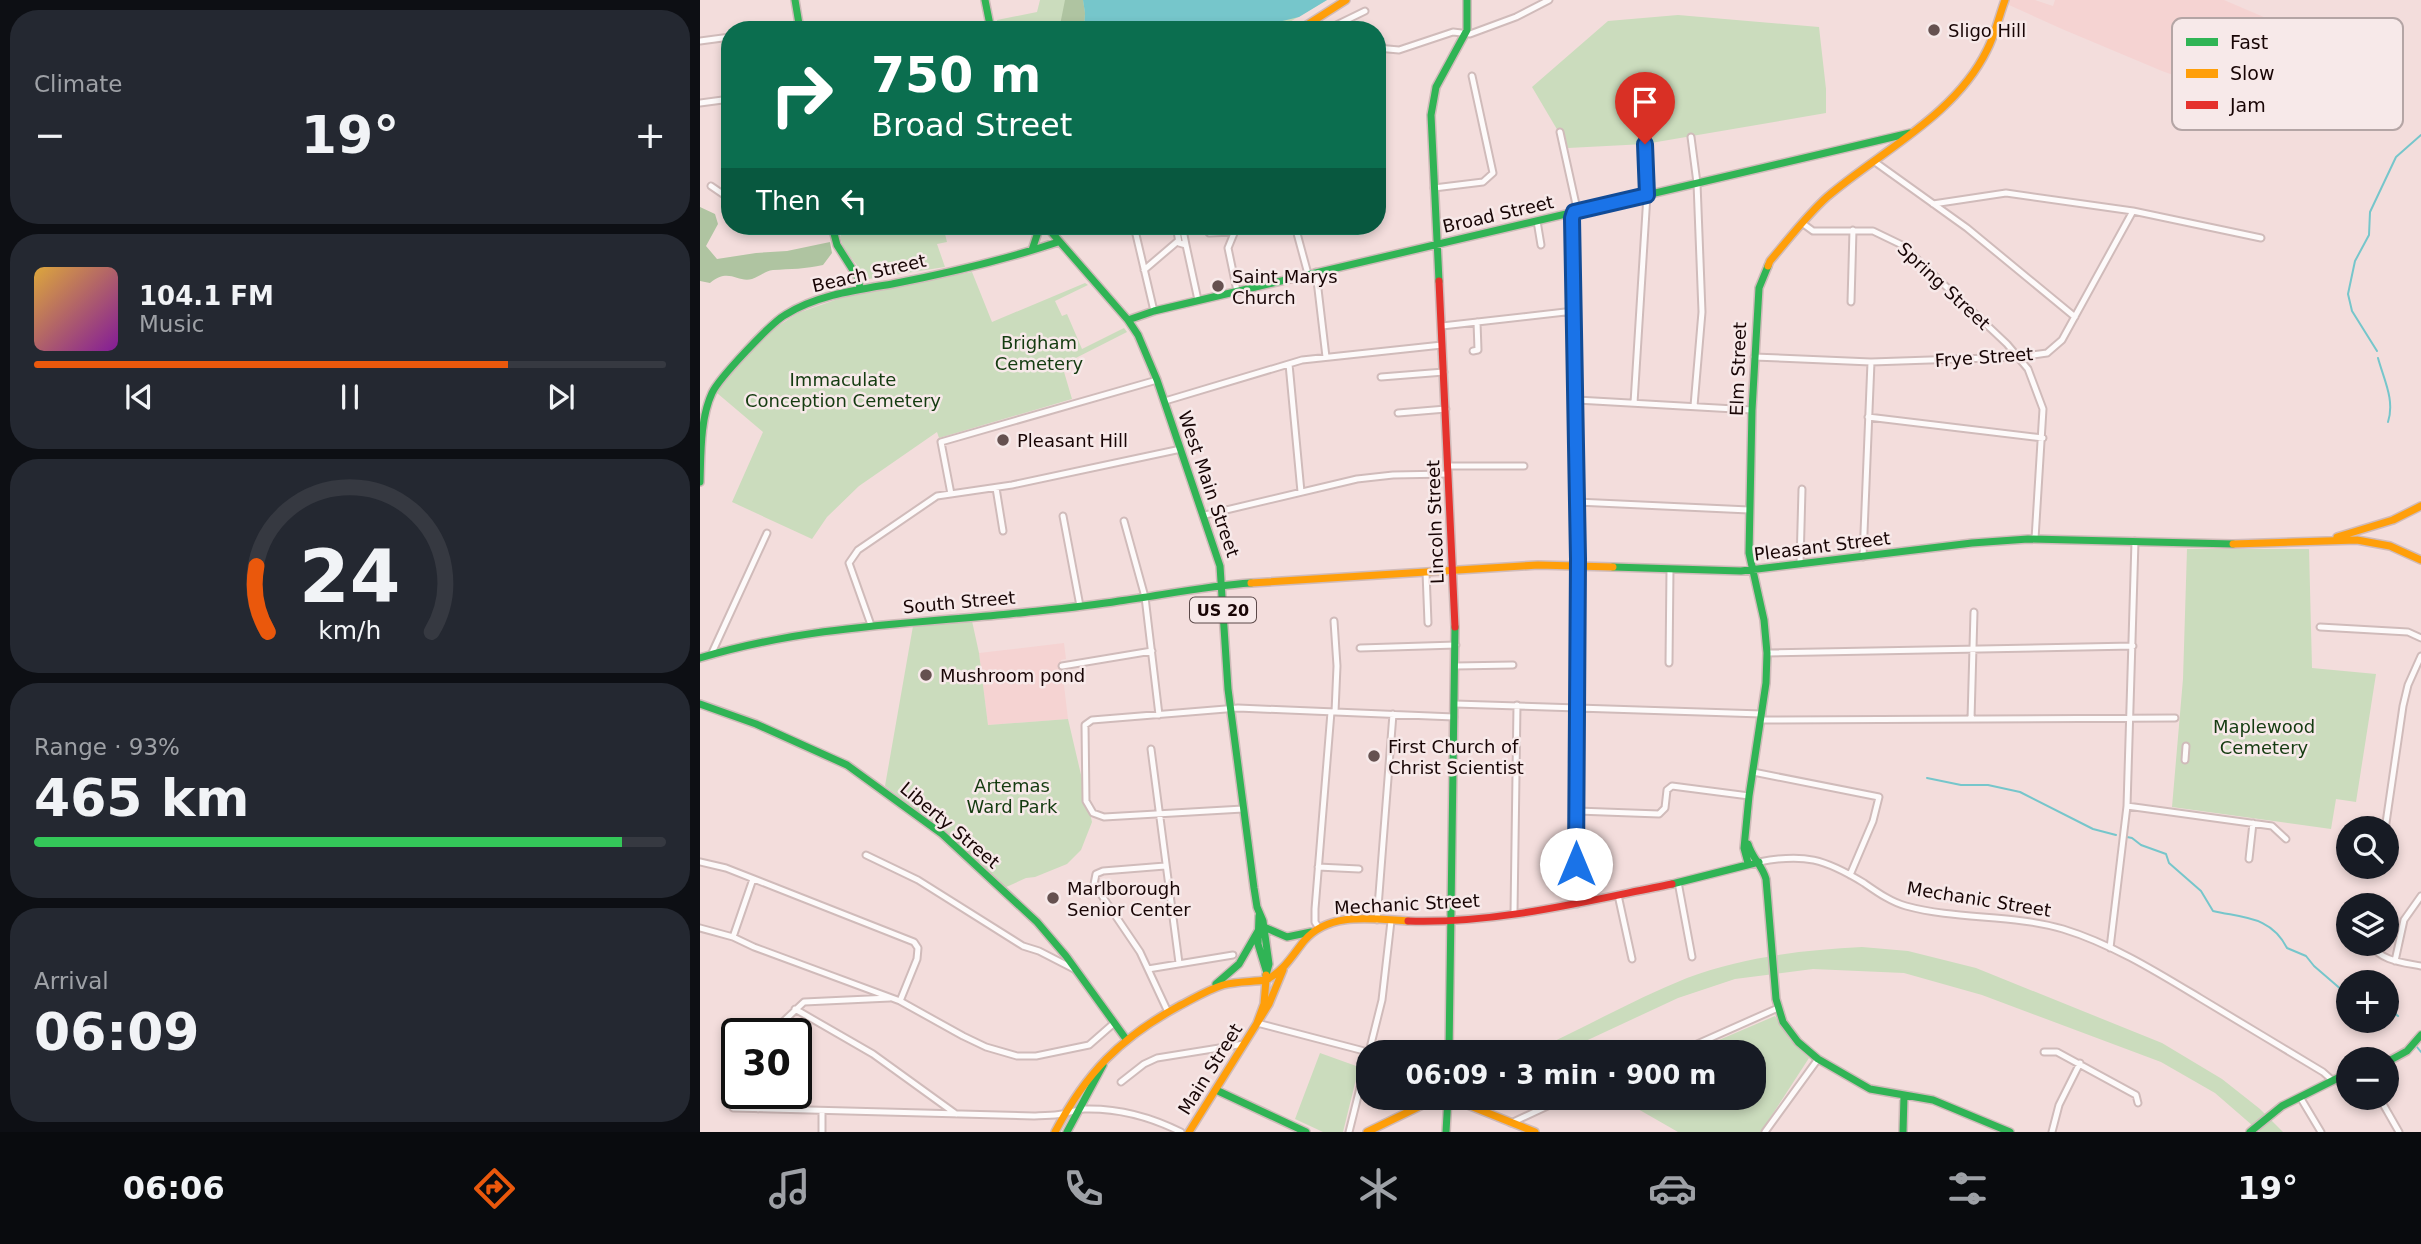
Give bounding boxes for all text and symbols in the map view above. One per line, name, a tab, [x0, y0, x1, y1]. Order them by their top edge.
legend	[2172, 18, 2403, 130]
place label: Sligo Hill	[1948, 20, 2026, 41]
marker: Sligo Hill	[1926, 22, 1942, 38]
text: Fast	[2230, 31, 2268, 53]
text: 750 m	[871, 47, 1041, 104]
icon: right	[756, 49, 847, 140]
text: Slow	[2230, 62, 2275, 84]
text: Climate	[34, 71, 123, 97]
pin	[1615, 72, 1675, 144]
icon: arrive	[1626, 83, 1664, 121]
text: Jam	[2229, 94, 2266, 116]
text: 19°	[301, 105, 399, 165]
text: Broad Street	[871, 106, 1072, 144]
text: −	[34, 113, 66, 157]
text: +	[634, 113, 666, 157]
icon: left	[835, 182, 873, 220]
text: Then	[756, 186, 821, 216]
street label: Broad Street	[1440, 191, 1556, 237]
street label: Spring Street	[1894, 238, 1994, 334]
street label: Beach Street	[810, 250, 928, 296]
place label: Saint Marys Church	[1232, 266, 1338, 308]
marker: Saint Marys Church	[1210, 278, 1226, 294]
text: 104.1 FM	[139, 281, 274, 311]
text: Music	[139, 311, 204, 337]
street label: Elm Street	[1726, 321, 1750, 417]
park label: Brigham Cemetery	[995, 332, 1084, 374]
street label: Frye Street	[1934, 343, 2034, 371]
park label: Immaculate Conception Cemetery	[745, 369, 941, 411]
icon: previous	[120, 378, 158, 416]
icon: pause	[331, 378, 369, 416]
icon: next	[542, 378, 580, 416]
street label: West Main Street	[1174, 408, 1244, 560]
place label: Pleasant Hill	[1017, 430, 1128, 451]
marker: Pleasant Hill	[995, 432, 1011, 448]
street label: Lincoln Street	[1422, 460, 1448, 584]
street label: Pleasant Street	[1753, 527, 1891, 565]
text: 24	[299, 534, 401, 619]
street label: South Street	[902, 587, 1016, 617]
road number: US 20	[1190, 597, 1256, 622]
text: km/h	[318, 616, 382, 645]
place label: Mushroom pond	[940, 665, 1085, 686]
marker: Mushroom pond	[918, 667, 934, 683]
park label: Maplewood Cemetery	[2213, 716, 2315, 758]
text: Range · 93%	[34, 734, 180, 760]
place label: First Church of Christ Scientist	[1388, 736, 1524, 778]
marker: First Church of Christ Scientist	[1366, 748, 1382, 764]
text: 465 km	[34, 768, 249, 828]
park label: Artemas Ward Park	[967, 775, 1058, 817]
street label: Liberty Street	[896, 777, 1004, 873]
map controls	[2336, 816, 2399, 1110]
button: search	[2336, 816, 2399, 879]
position arrow	[1539, 827, 1613, 901]
street label: Mechanic Street	[1905, 877, 2053, 921]
place label: Marlborough Senior Center	[1067, 878, 1191, 920]
marker: Marlborough Senior Center	[1045, 890, 1061, 906]
street label: Mechanic Street	[1334, 890, 1480, 918]
button: layers	[2336, 893, 2399, 956]
text: Arrival	[34, 968, 109, 994]
button: +	[2336, 970, 2399, 1033]
text: 06:09	[34, 1002, 200, 1062]
speed limit sign: 30	[721, 1018, 812, 1109]
street label: Main Street	[1174, 1020, 1246, 1118]
button: −	[2336, 1047, 2399, 1110]
text: 06:09 · 3 min · 900 m	[1406, 1060, 1716, 1090]
icon: directions	[470, 1164, 519, 1213]
icon: music	[765, 1164, 814, 1213]
icon: phone	[1059, 1164, 1108, 1213]
icon: climate	[1354, 1164, 1403, 1213]
icon: car	[1648, 1164, 1697, 1213]
icon: filters	[1943, 1164, 1992, 1213]
text: 06:06	[123, 1169, 225, 1207]
text: 19°	[2238, 1169, 2298, 1207]

